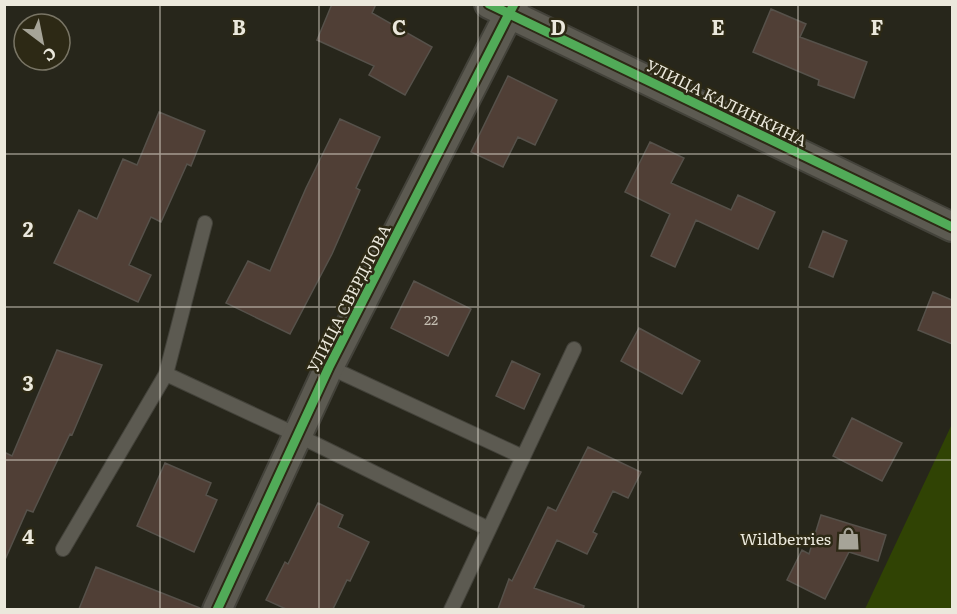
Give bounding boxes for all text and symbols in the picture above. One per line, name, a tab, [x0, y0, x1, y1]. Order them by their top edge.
text: B	[232, 11, 246, 41]
text: C	[392, 11, 406, 41]
text: D	[550, 11, 566, 41]
text: E	[711, 11, 725, 41]
text: F	[871, 11, 884, 41]
north arrow	[12, 12, 72, 72]
text: С	[39, 42, 62, 69]
street label: УЛИЦА КАЛИНКИНА	[642, 52, 812, 152]
text: 2	[23, 213, 34, 243]
street label: УЛИЦА СВЕРДЛОВА	[300, 219, 396, 376]
house number: 22	[424, 309, 438, 329]
text: 3	[22, 367, 34, 397]
text: 4	[22, 520, 34, 550]
shop icon: Wildberries	[836, 525, 862, 551]
place label: Wildberries	[740, 526, 831, 550]

